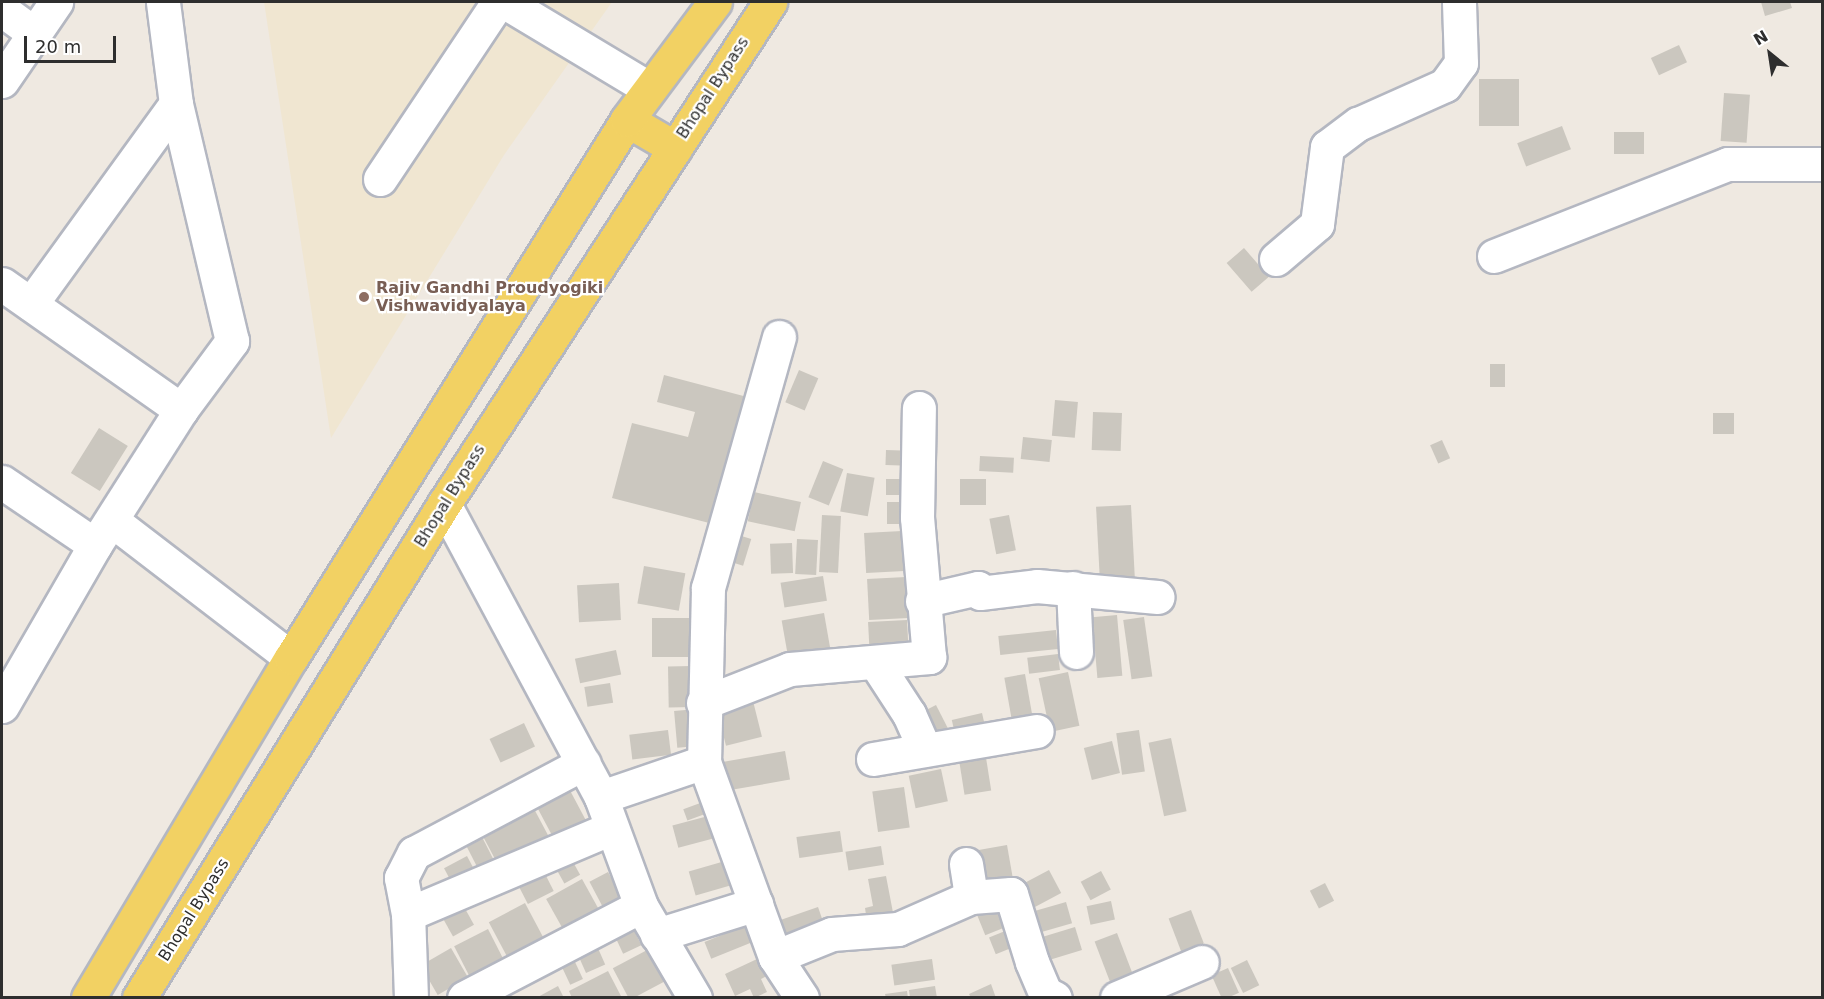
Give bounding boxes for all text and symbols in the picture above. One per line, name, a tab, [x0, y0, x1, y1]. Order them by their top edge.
scale bar	[27, 24, 118, 62]
north arrow	[1740, 24, 1800, 84]
text: N	[1750, 26, 1771, 50]
street label: Bhopal Bypass	[673, 34, 753, 142]
text: 20 m	[35, 36, 81, 57]
place label: Rajiv Gandhi Proudyogiki Vishwavidyalaya	[376, 278, 603, 316]
marker: Rajiv Gandhi Proudyogiki Vishwavidyalaya	[357, 290, 371, 304]
street label: Bhopal Bypass	[411, 441, 489, 551]
street label: Bhopal Bypass	[155, 855, 233, 965]

